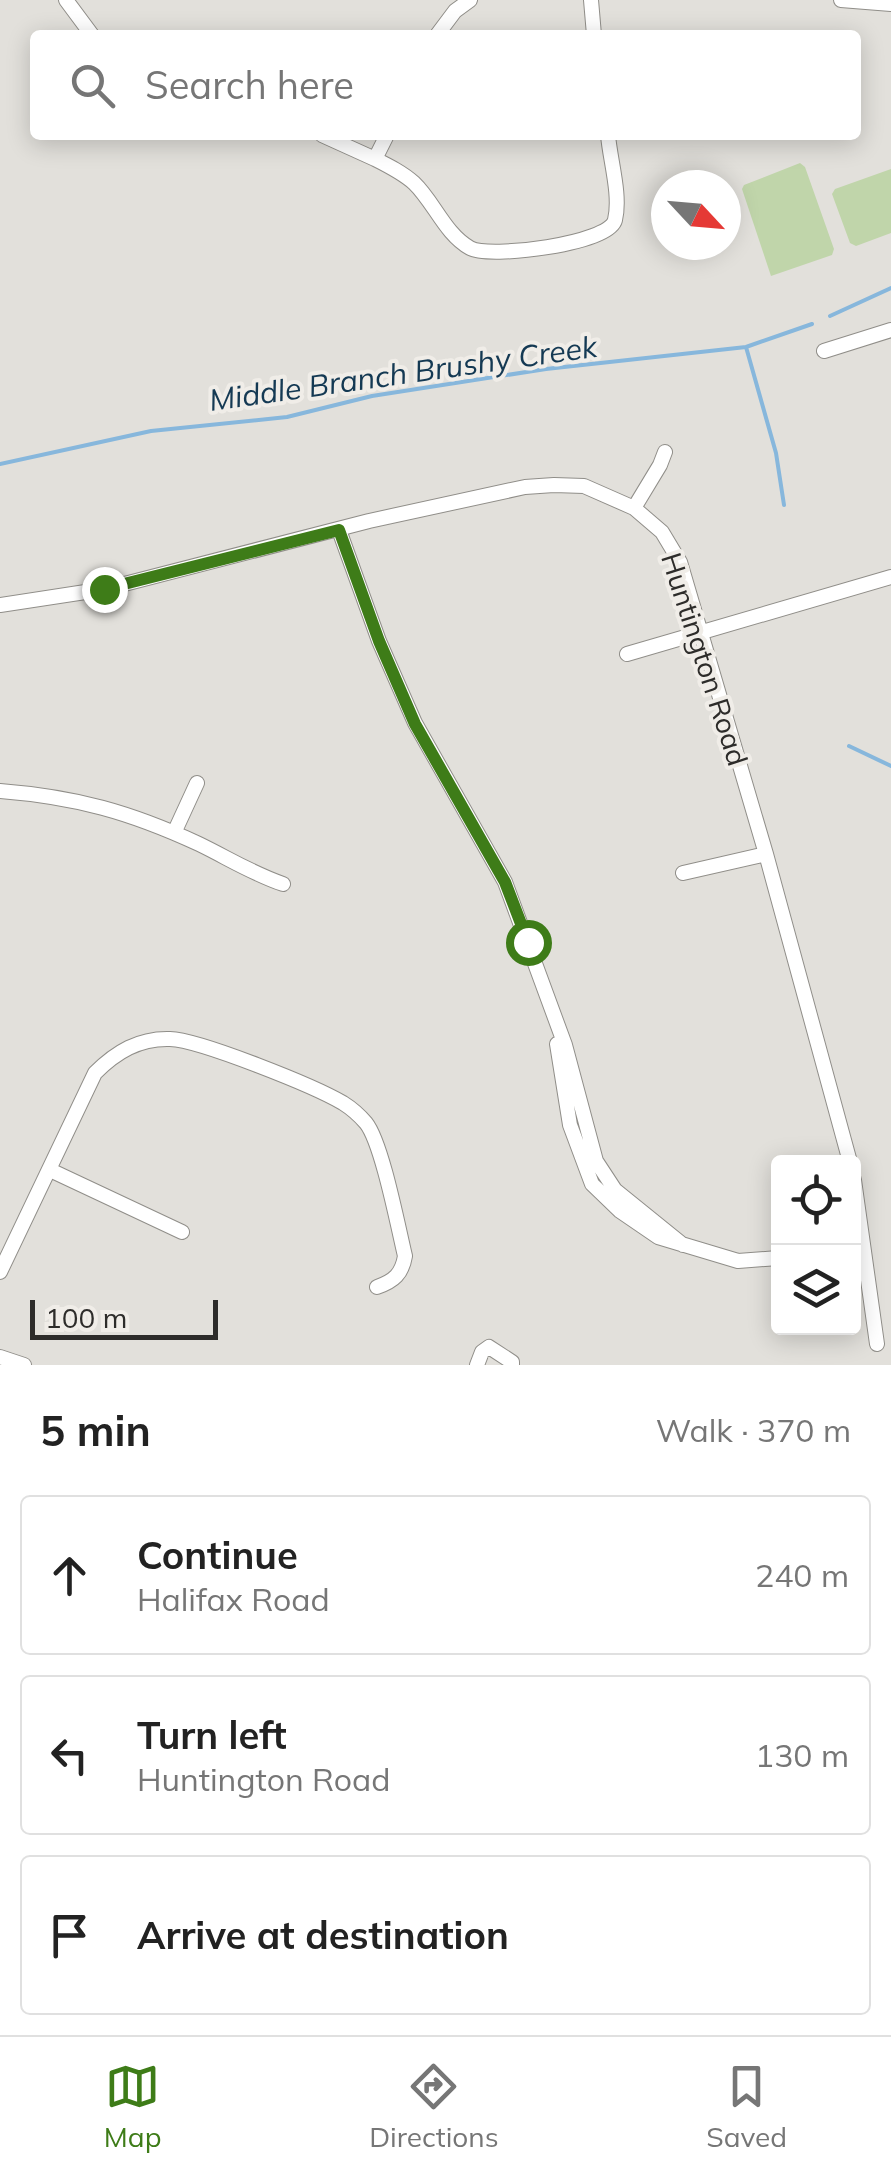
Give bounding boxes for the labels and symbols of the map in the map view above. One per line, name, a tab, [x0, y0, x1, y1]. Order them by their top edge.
north arrow	[651, 170, 741, 260]
water label: Middle Branch Brushy Creek	[207, 327, 601, 419]
street label: Huntington Road	[654, 548, 756, 770]
route end	[82, 567, 128, 613]
route start	[506, 920, 552, 966]
scale bar	[30, 1295, 218, 1340]

